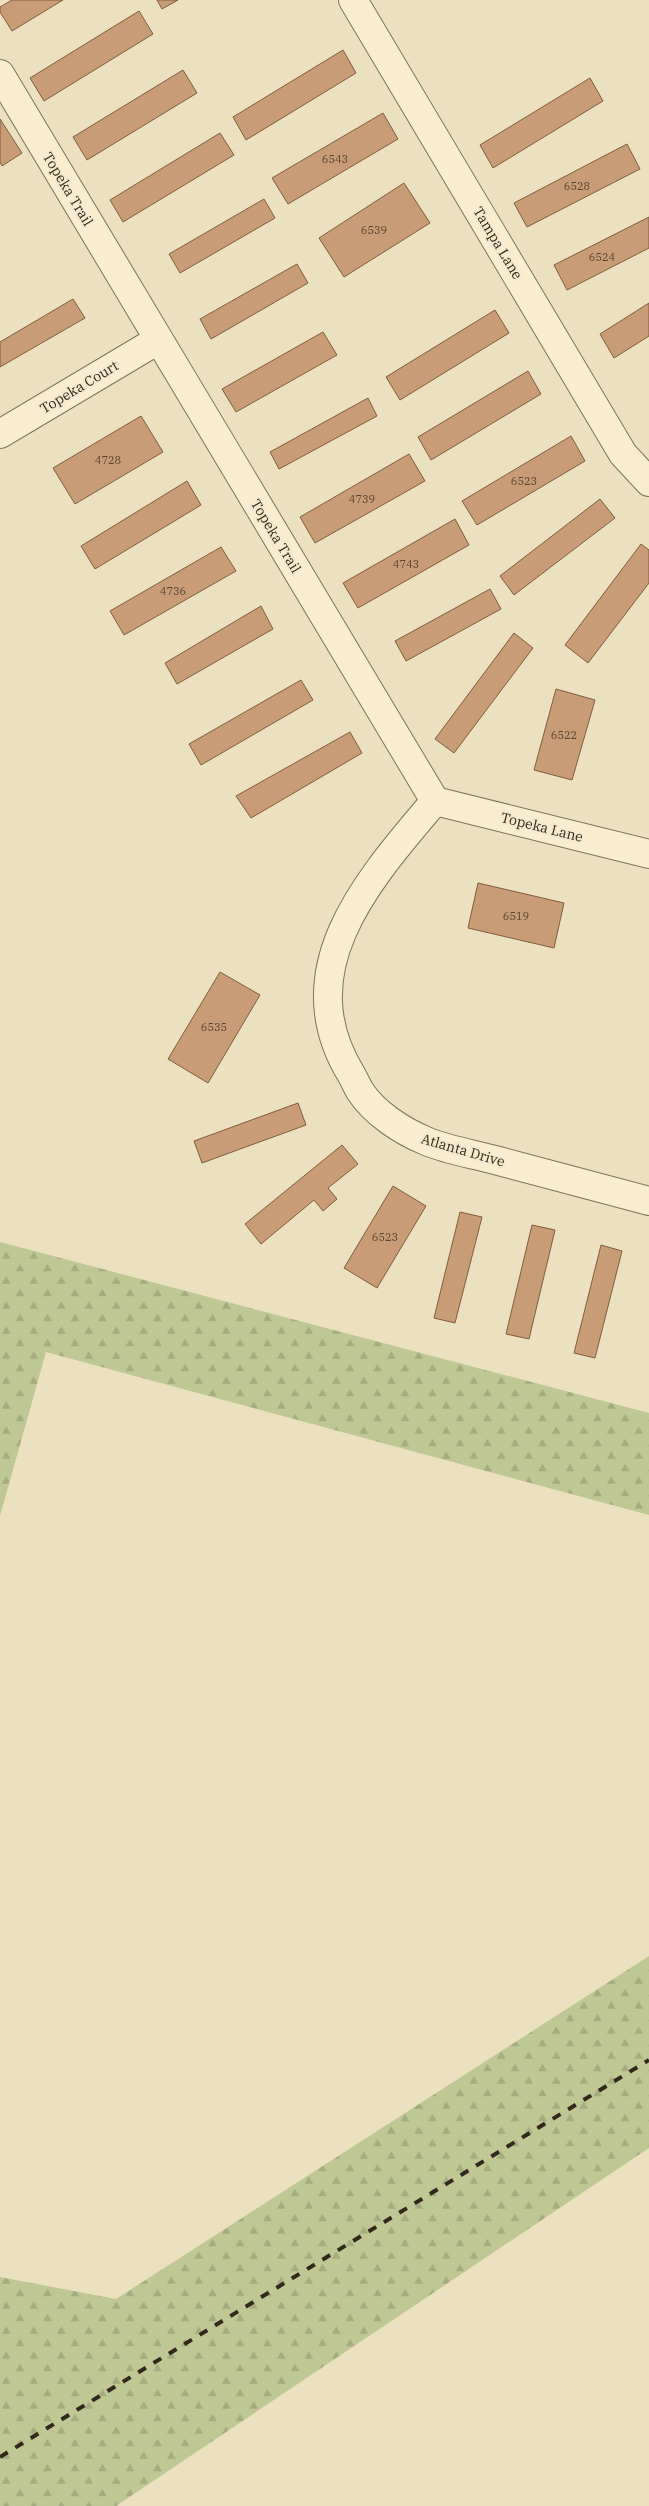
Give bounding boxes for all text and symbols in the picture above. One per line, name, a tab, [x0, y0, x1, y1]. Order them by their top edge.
street label: Topeka Trail	[39, 149, 97, 229]
house number: 6543	[322, 152, 348, 166]
house number: 6528	[564, 179, 590, 193]
street label: Tampa Lane	[469, 203, 527, 283]
house number: 6539	[361, 223, 387, 237]
house number: 6524	[589, 250, 616, 264]
street label: Topeka Court	[36, 356, 122, 418]
house number: 4728	[95, 453, 121, 467]
house number: 6523	[511, 474, 537, 488]
house number: 4739	[349, 492, 375, 506]
street label: Topeka Trail	[247, 496, 305, 576]
house number: 4743	[393, 557, 419, 571]
house number: 4736	[160, 584, 186, 598]
house number: 6522	[551, 728, 577, 742]
street label: Topeka Lane	[499, 808, 585, 846]
house number: 6519	[503, 909, 529, 923]
house number: 6535	[201, 1020, 227, 1034]
street label: Atlanta Drive	[419, 1129, 507, 1171]
house number: 6523	[372, 1230, 398, 1244]

